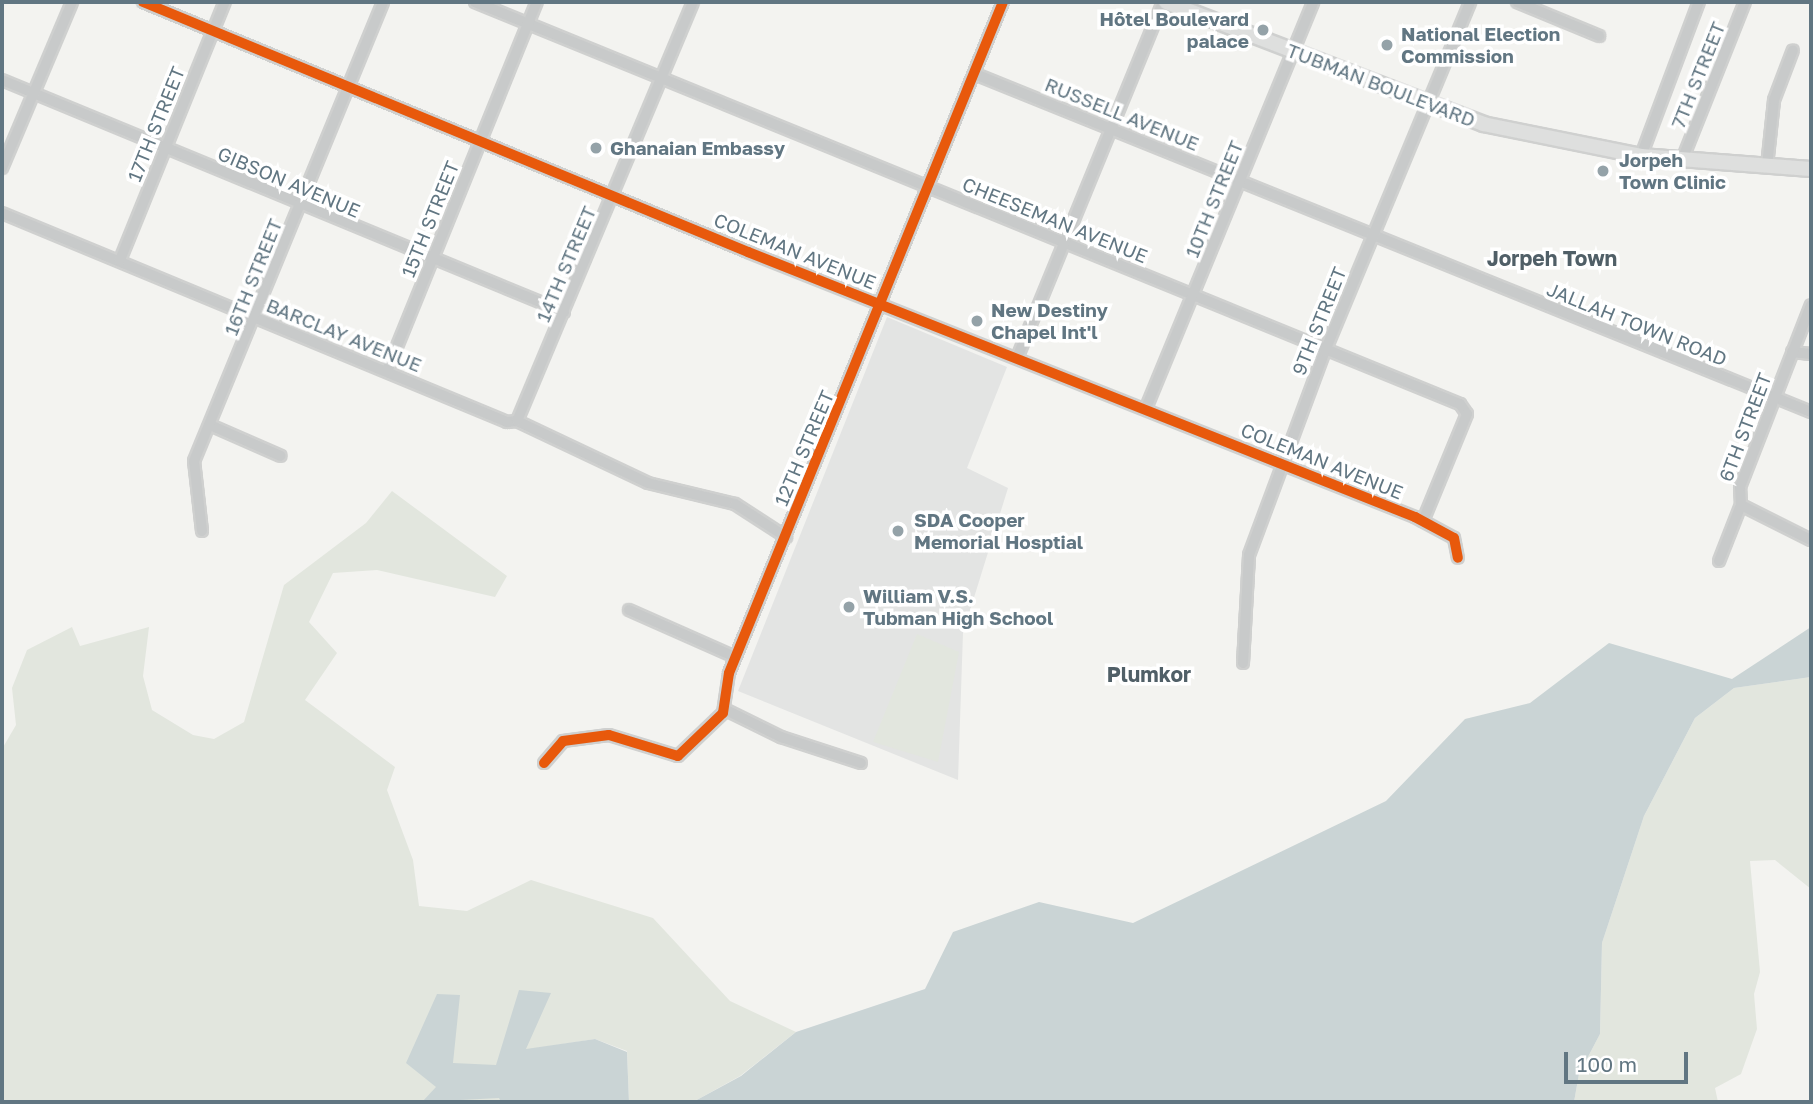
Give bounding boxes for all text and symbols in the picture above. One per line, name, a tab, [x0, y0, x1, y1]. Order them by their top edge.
place label: Hôtel Boulevard palace	[1100, 8, 1249, 52]
street label: 7TH STREET	[1666, 18, 1730, 132]
marker: Hôtel Boulevard palace	[1255, 22, 1271, 38]
place label: National Election Commission	[1401, 23, 1560, 67]
marker: National Election Commission	[1379, 37, 1395, 53]
street label: TUBMAN BOULEVARD	[1284, 39, 1478, 131]
street label: 17TH STREET	[123, 63, 189, 185]
street label: RUSSELL AVENUE	[1042, 73, 1202, 155]
place label: Ghanaian Embassy	[610, 137, 785, 159]
street label: 10TH STREET	[1180, 137, 1248, 261]
marker: Ghanaian Embassy	[588, 140, 604, 156]
street label: GIBSON AVENUE	[214, 142, 364, 222]
place label: Jorpeh Town Clinic	[1619, 149, 1726, 193]
street label: 15TH STREET	[396, 158, 464, 280]
marker: Jorpeh Town Clinic	[1593, 161, 1613, 181]
street label: CHEESEMAN AVENUE	[959, 172, 1151, 268]
street label: 14TH STREET	[531, 203, 601, 325]
street label: COLEMAN AVENUE	[711, 208, 879, 294]
street label: 16TH STREET	[219, 215, 287, 339]
district label: Jorpeh Town	[1487, 245, 1617, 271]
street label: 9TH STREET	[1287, 264, 1351, 378]
street label: JALLAH TOWN ROAD	[1544, 277, 1730, 371]
street label: BARCLAY AVENUE	[263, 293, 425, 377]
place label: New Destiny Chapel Int'l	[991, 299, 1108, 343]
marker: New Destiny Chapel Int'l	[969, 313, 985, 329]
street label: 6TH STREET	[1714, 370, 1776, 484]
street label: 12TH STREET	[769, 387, 839, 509]
street label: COLEMAN AVENUE	[1238, 418, 1406, 504]
place label: SDA Cooper Memorial Hosptial	[914, 509, 1083, 553]
marker: SDA Cooper Memorial Hosptial	[888, 521, 908, 541]
place label: William V.S. Tubman High School	[863, 585, 1053, 629]
marker: William V.S. Tubman High School	[841, 599, 857, 615]
district label: Plumkor	[1107, 661, 1191, 687]
scale bar	[1568, 1038, 1692, 1082]
text: 100 m	[1577, 1051, 1637, 1077]

